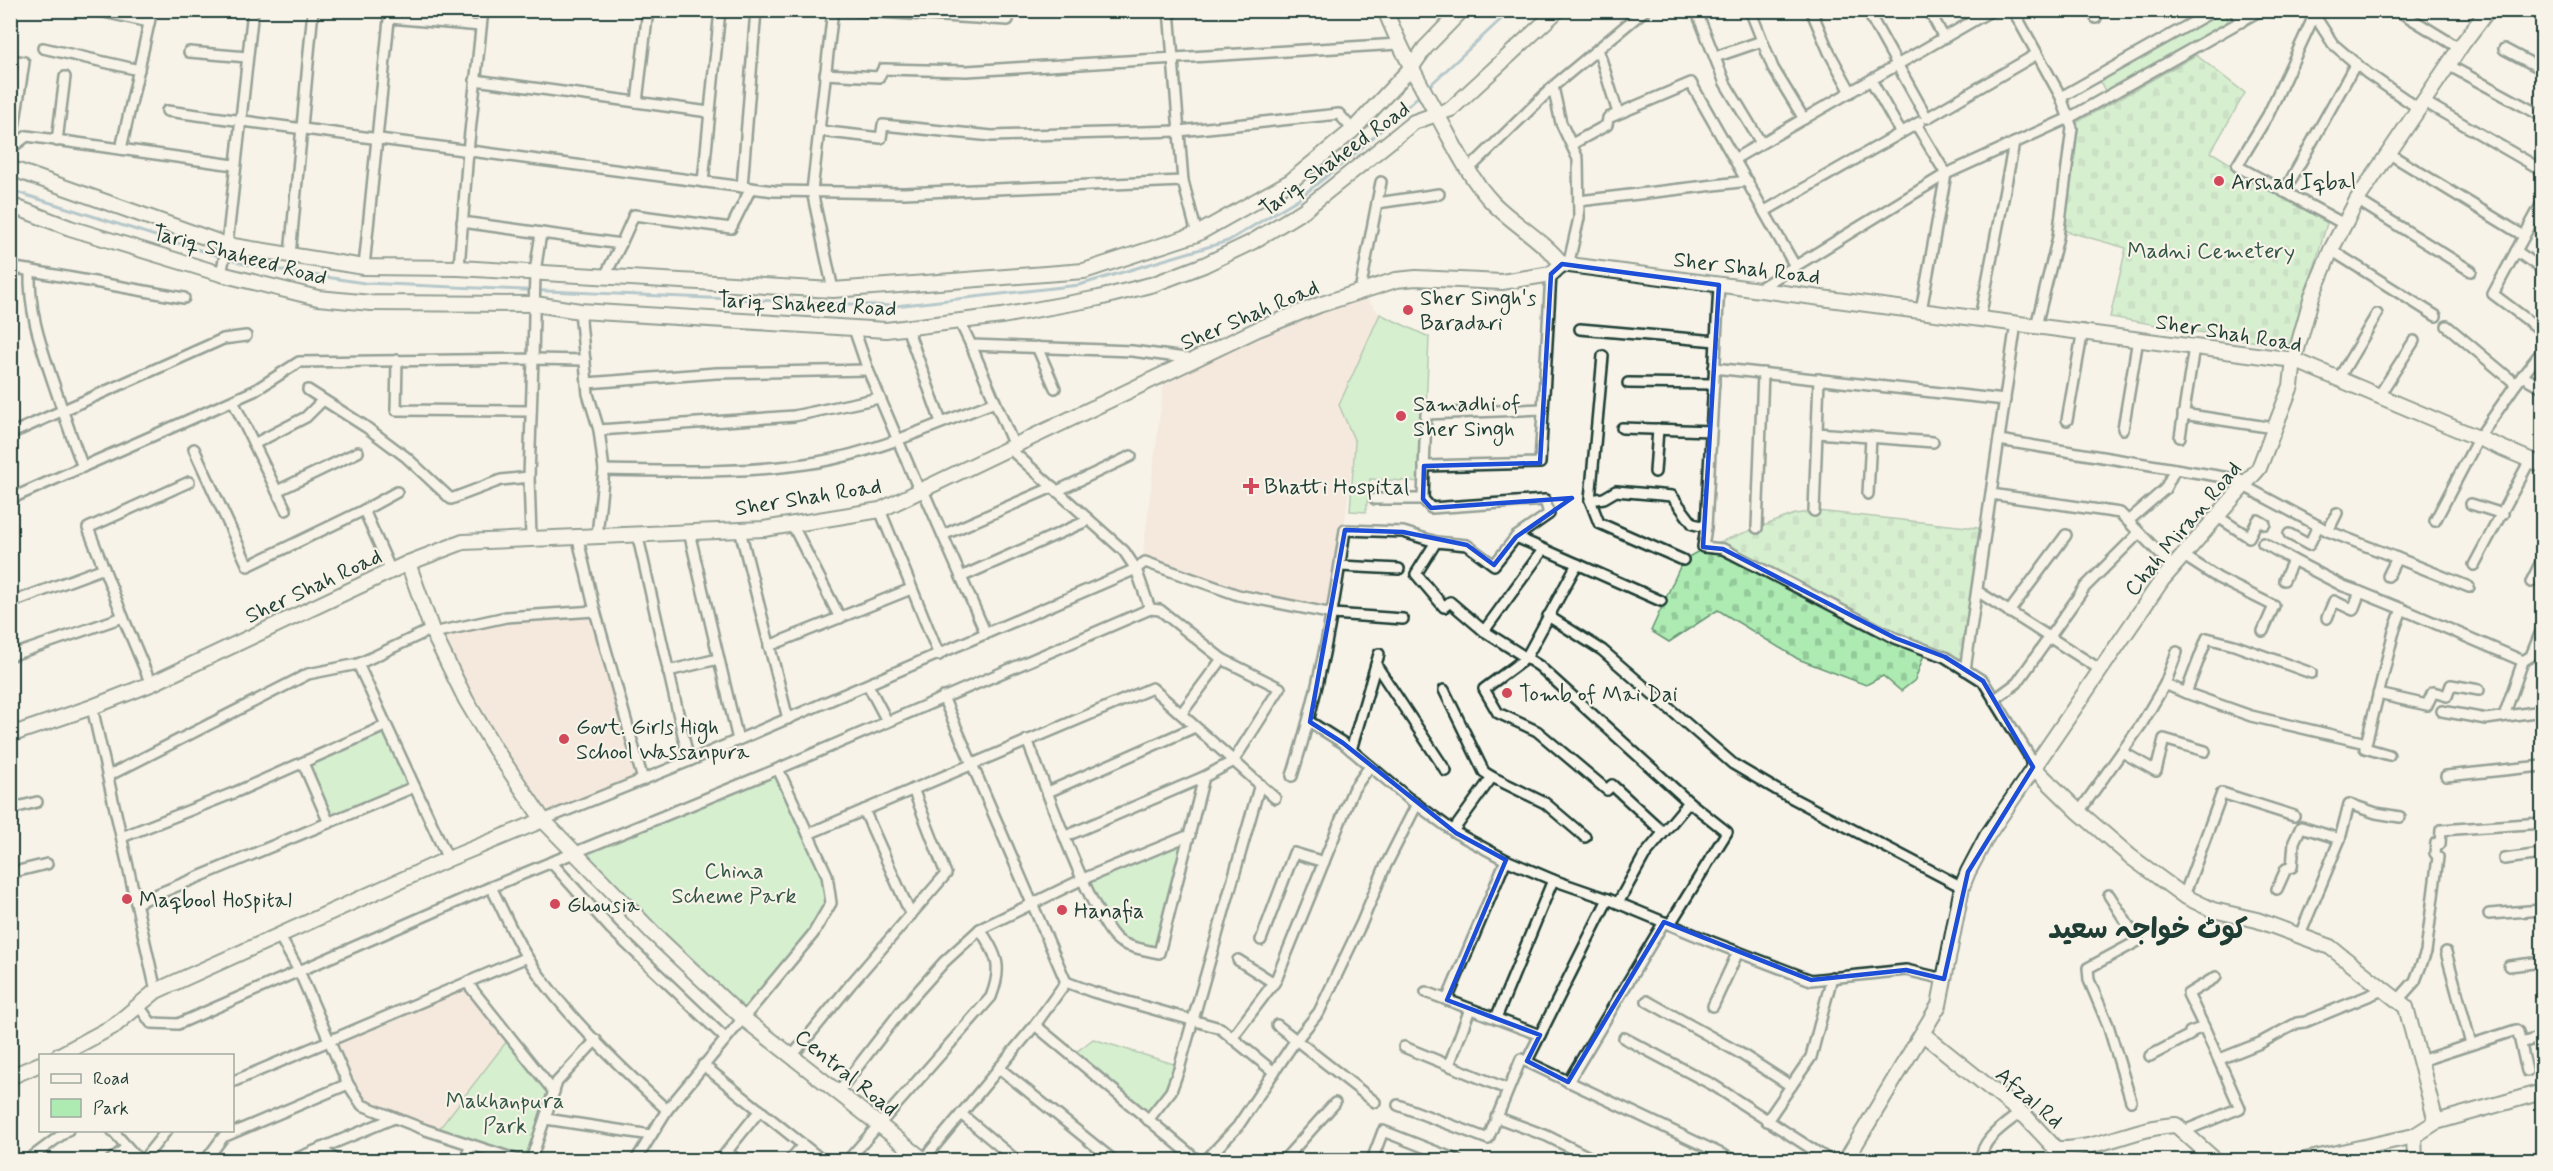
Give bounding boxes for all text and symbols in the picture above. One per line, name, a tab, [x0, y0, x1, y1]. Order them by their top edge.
street label: Tariq Shaheed Road	[1254, 96, 1416, 224]
place label: Arshad Iqbal	[2231, 169, 2356, 197]
marker: Arshad Iqbal	[2212, 174, 2226, 188]
street label: Tariq Shaheed Road	[149, 219, 330, 293]
park label: Madni Cemetery	[2127, 238, 2295, 266]
street label: Sher Shah Road	[1672, 246, 1822, 292]
street label: Sher Shah Road	[1176, 274, 1323, 358]
place label: Sher Singh's Baradari	[1420, 285, 1537, 338]
street label: Tariq Shaheed Road	[717, 286, 897, 324]
marker: Sher Singh's Baradari	[1401, 303, 1415, 317]
street label: Sher Shah Road	[2154, 309, 2304, 359]
place label: Samadhi of Sher Singh	[1413, 391, 1521, 447]
marker: Samadhi of Sher Singh	[1394, 409, 1408, 423]
street label: Chah Miran Road	[2119, 456, 2248, 603]
street label: Sher Shah Road	[733, 473, 883, 523]
place label: Bhatti Hospital	[1264, 474, 1409, 502]
marker: Bhatti Hospital	[1242, 477, 1260, 495]
street label: Sher Shah Road	[241, 543, 387, 631]
place label: Tomb of Mai Dai	[1519, 681, 1678, 709]
marker: Tomb of Mai Dai	[1500, 686, 1514, 700]
place label: Govt. Girls High School Wassanpura	[576, 714, 750, 767]
marker: Govt. Girls High School Wassanpura	[557, 732, 571, 746]
park label: China Scheme Park	[671, 858, 797, 911]
place label: Maqbool Hospital	[139, 887, 292, 915]
marker: Maqbool Hospital	[120, 892, 134, 906]
place label: Ghousia	[567, 892, 641, 920]
marker: Ghousia	[548, 897, 562, 911]
place label: Hanafia	[1074, 898, 1144, 926]
marker: Hanafia	[1055, 903, 1069, 917]
district label: کوٹ خواجہ سعید	[2048, 912, 2248, 949]
street label: Central Road	[788, 1023, 903, 1124]
legend	[39, 1054, 234, 1132]
street label: Afzal Rd	[1989, 1061, 2068, 1136]
text: Road	[93, 1067, 129, 1091]
park label: Makhanpura Park	[446, 1088, 564, 1141]
text: Park	[93, 1097, 129, 1121]

